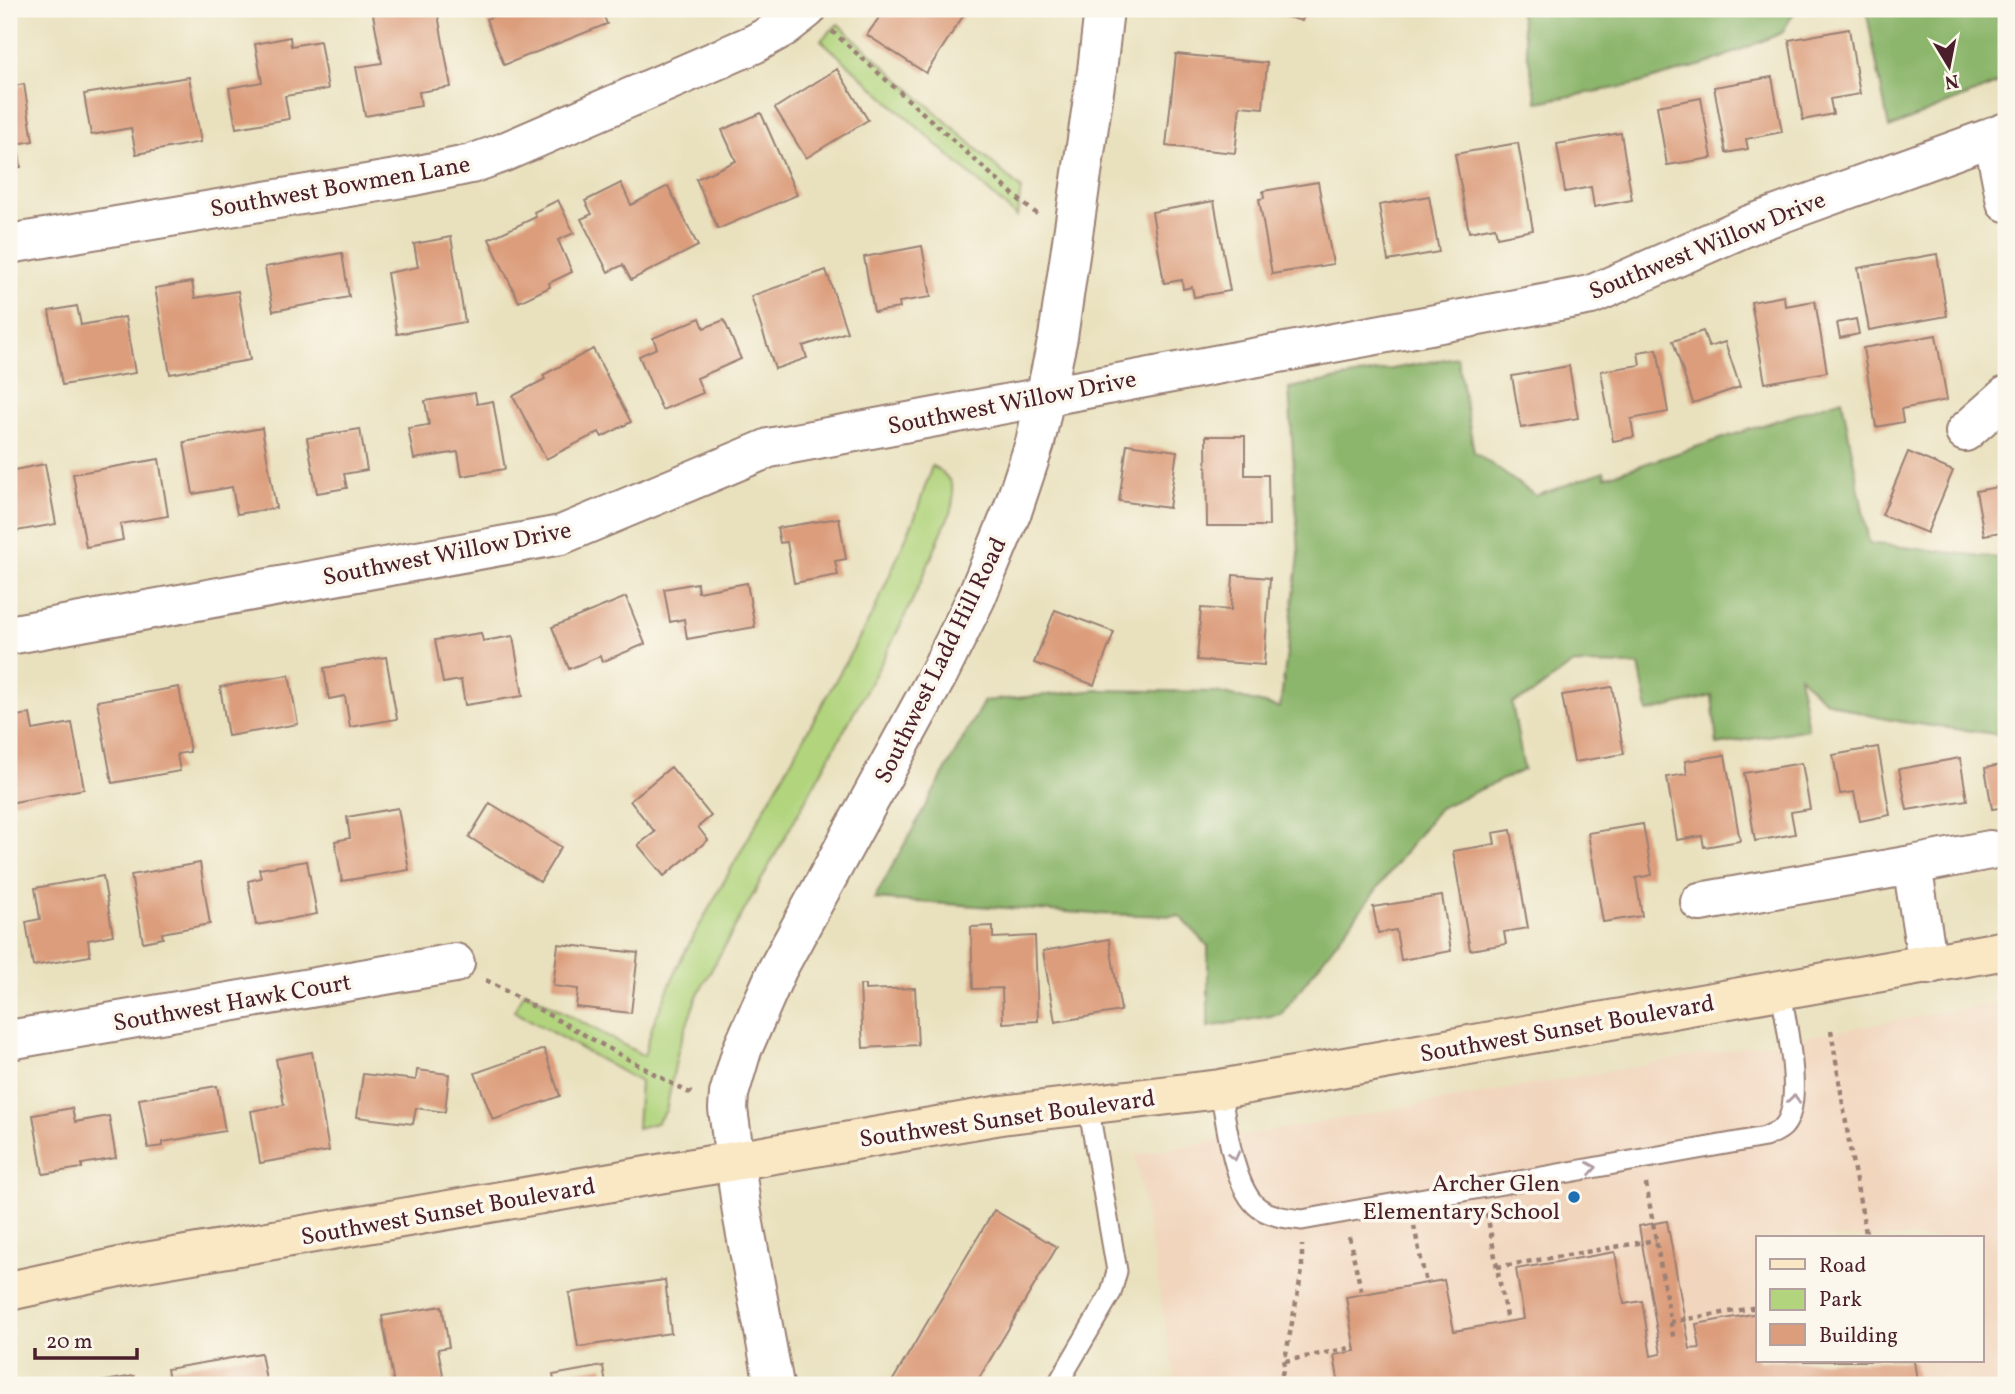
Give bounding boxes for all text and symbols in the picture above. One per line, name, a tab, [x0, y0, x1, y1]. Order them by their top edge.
north arrow	[1913, 32, 1983, 102]
text: N	[1942, 67, 1961, 95]
street label: Southwest Bowmen Lane	[208, 148, 473, 228]
street label: Southwest Willow Drive	[1584, 184, 1831, 310]
street label: Southwest Willow Drive	[885, 363, 1140, 445]
street label: Southwest Willow Drive	[320, 514, 575, 596]
street label: Southwest Ladd Hill Road	[867, 532, 1016, 790]
street label: Southwest Hawk Court	[111, 966, 354, 1042]
street label: Southwest Sunset Boulevard	[1418, 987, 1717, 1073]
street label: Southwest Sunset Boulevard	[857, 1082, 1157, 1158]
one-way arrow	[1786, 1093, 1801, 1105]
one-way arrow	[1226, 1149, 1240, 1161]
one-way arrow	[1586, 1161, 1597, 1176]
place label: Archer Glen Elementary School	[1362, 1168, 1560, 1230]
street label: Southwest Sunset Boulevard	[299, 1170, 598, 1256]
marker: Archer Glen Elementary School	[1566, 1189, 1582, 1205]
legend	[1756, 1236, 1983, 1362]
text: Road	[1819, 1252, 1866, 1281]
text: Park	[1819, 1286, 1862, 1315]
scale bar	[35, 1317, 136, 1361]
text: Building	[1819, 1322, 1898, 1351]
text: 20 m	[46, 1328, 92, 1357]

